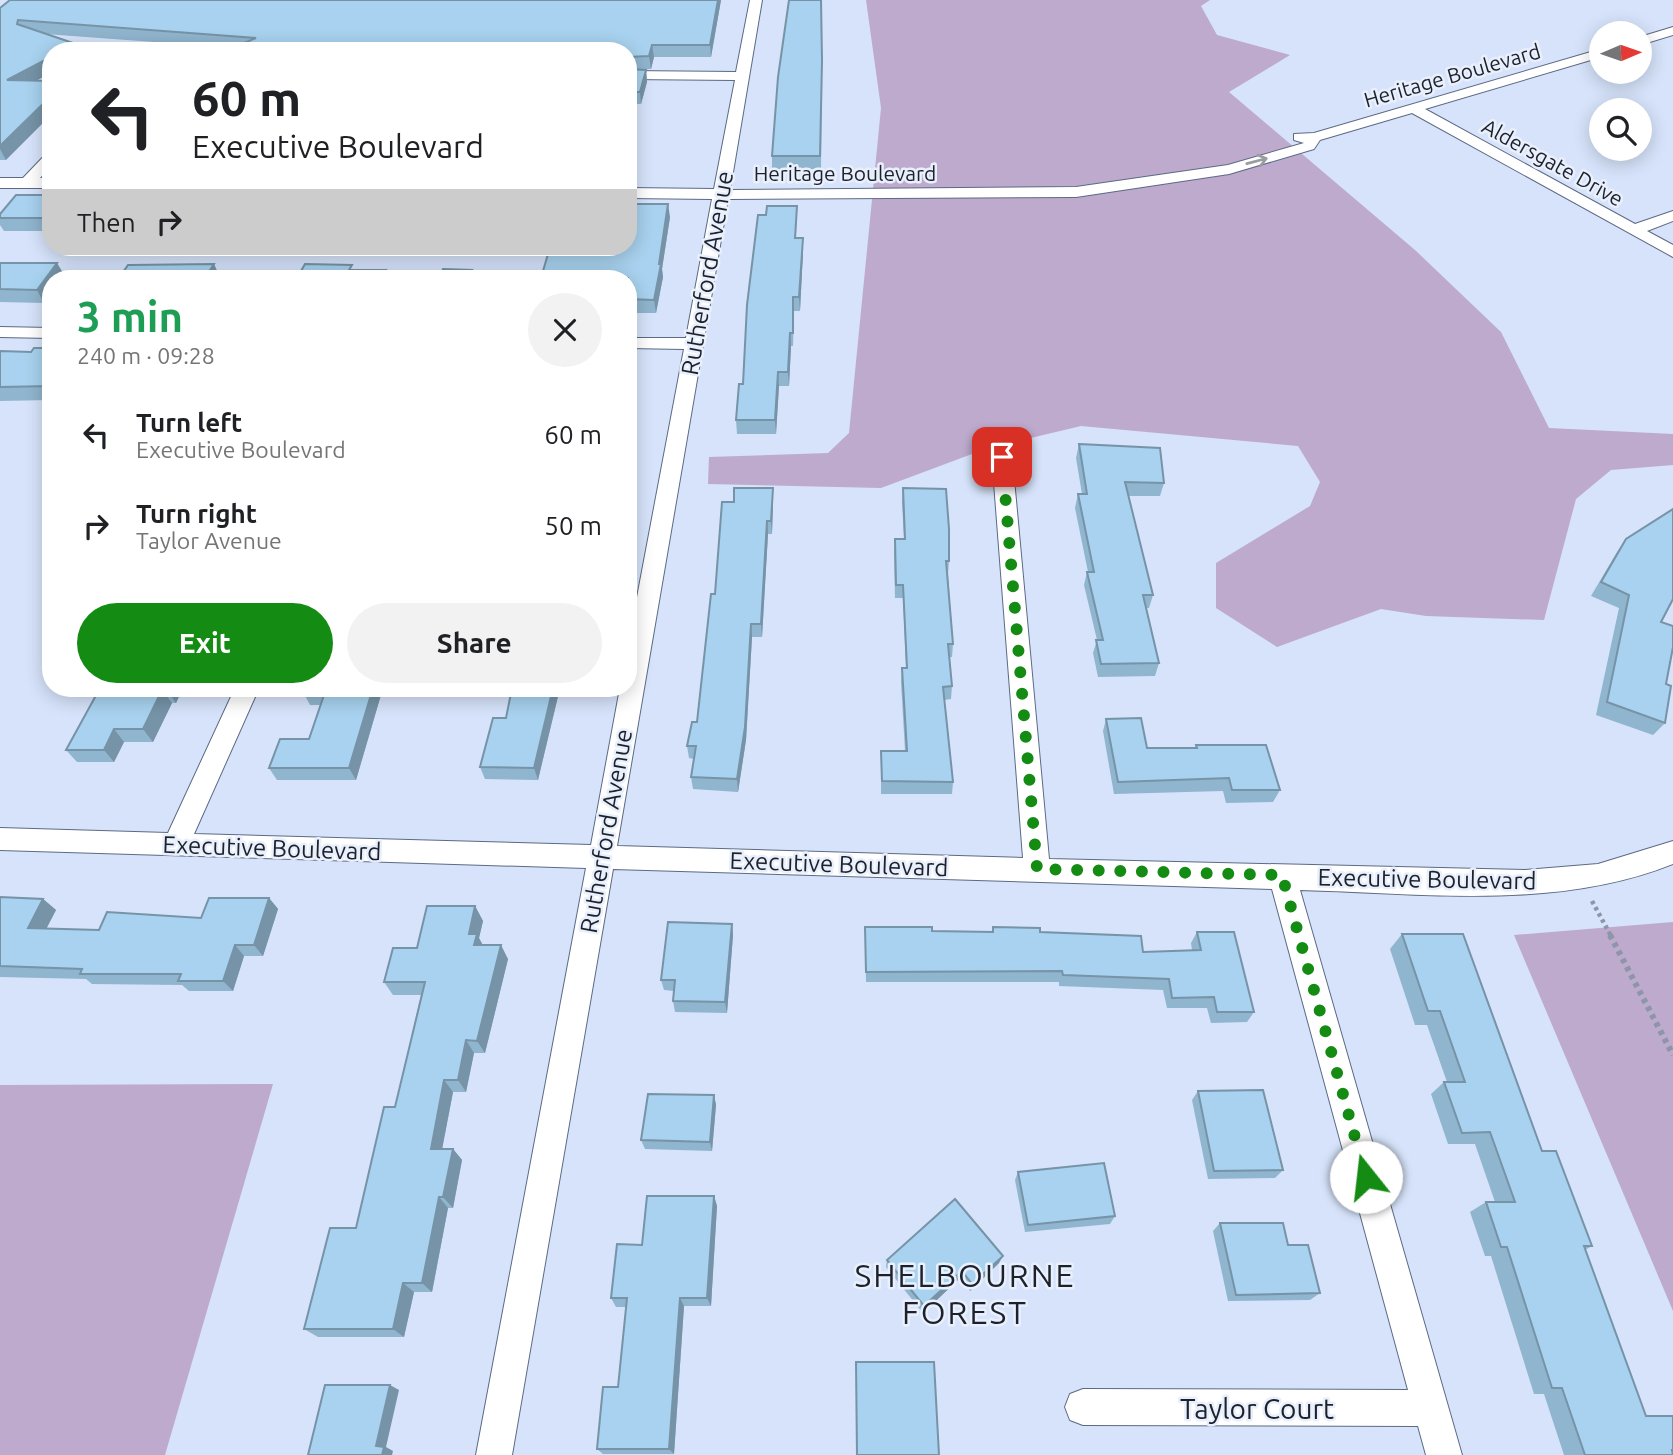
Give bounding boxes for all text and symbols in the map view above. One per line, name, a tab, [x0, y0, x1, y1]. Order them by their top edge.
north arrow	[1589, 21, 1652, 84]
map controls	[1589, 21, 1652, 161]
street label: Heritage Boulevard	[1361, 38, 1543, 112]
icon: left	[77, 70, 168, 161]
text: 60 m	[192, 70, 301, 125]
button: search	[1589, 98, 1652, 161]
street label: Aldersgate Drive	[1478, 113, 1628, 211]
text: Executive Boulevard	[192, 128, 484, 164]
one-way arrow	[1245, 154, 1268, 167]
street label: Heritage Boulevard	[754, 161, 936, 185]
street label: Rutherford Avenue	[676, 169, 738, 377]
icon: right	[150, 203, 188, 241]
text: Then	[77, 208, 136, 237]
text: 3 min	[77, 293, 183, 340]
button: close	[528, 293, 602, 367]
text: 240 m · 09:28	[77, 343, 215, 368]
text: Turn left	[136, 408, 242, 437]
icon: left	[77, 416, 115, 454]
text: 60 m	[544, 420, 602, 449]
pin	[972, 427, 1032, 487]
text: Executive Boulevard	[136, 437, 346, 462]
icon: arrive	[983, 438, 1021, 476]
text: Turn right	[136, 499, 257, 528]
icon: right	[77, 507, 115, 545]
text: 50 m	[544, 511, 602, 540]
text: Taylor Avenue	[136, 528, 282, 553]
button: Exit	[77, 603, 333, 683]
button: Share	[347, 603, 602, 683]
street label: Rutherford Avenue	[575, 727, 637, 935]
street label: Executive Boulevard	[162, 831, 382, 865]
street label: Executive Boulevard	[729, 847, 949, 881]
street label: Executive Boulevard	[1317, 864, 1537, 894]
position arrow	[1329, 1140, 1403, 1214]
district label: SHELBOURNE FOREST	[854, 1257, 1076, 1330]
street label: Taylor Court	[1180, 1393, 1334, 1424]

